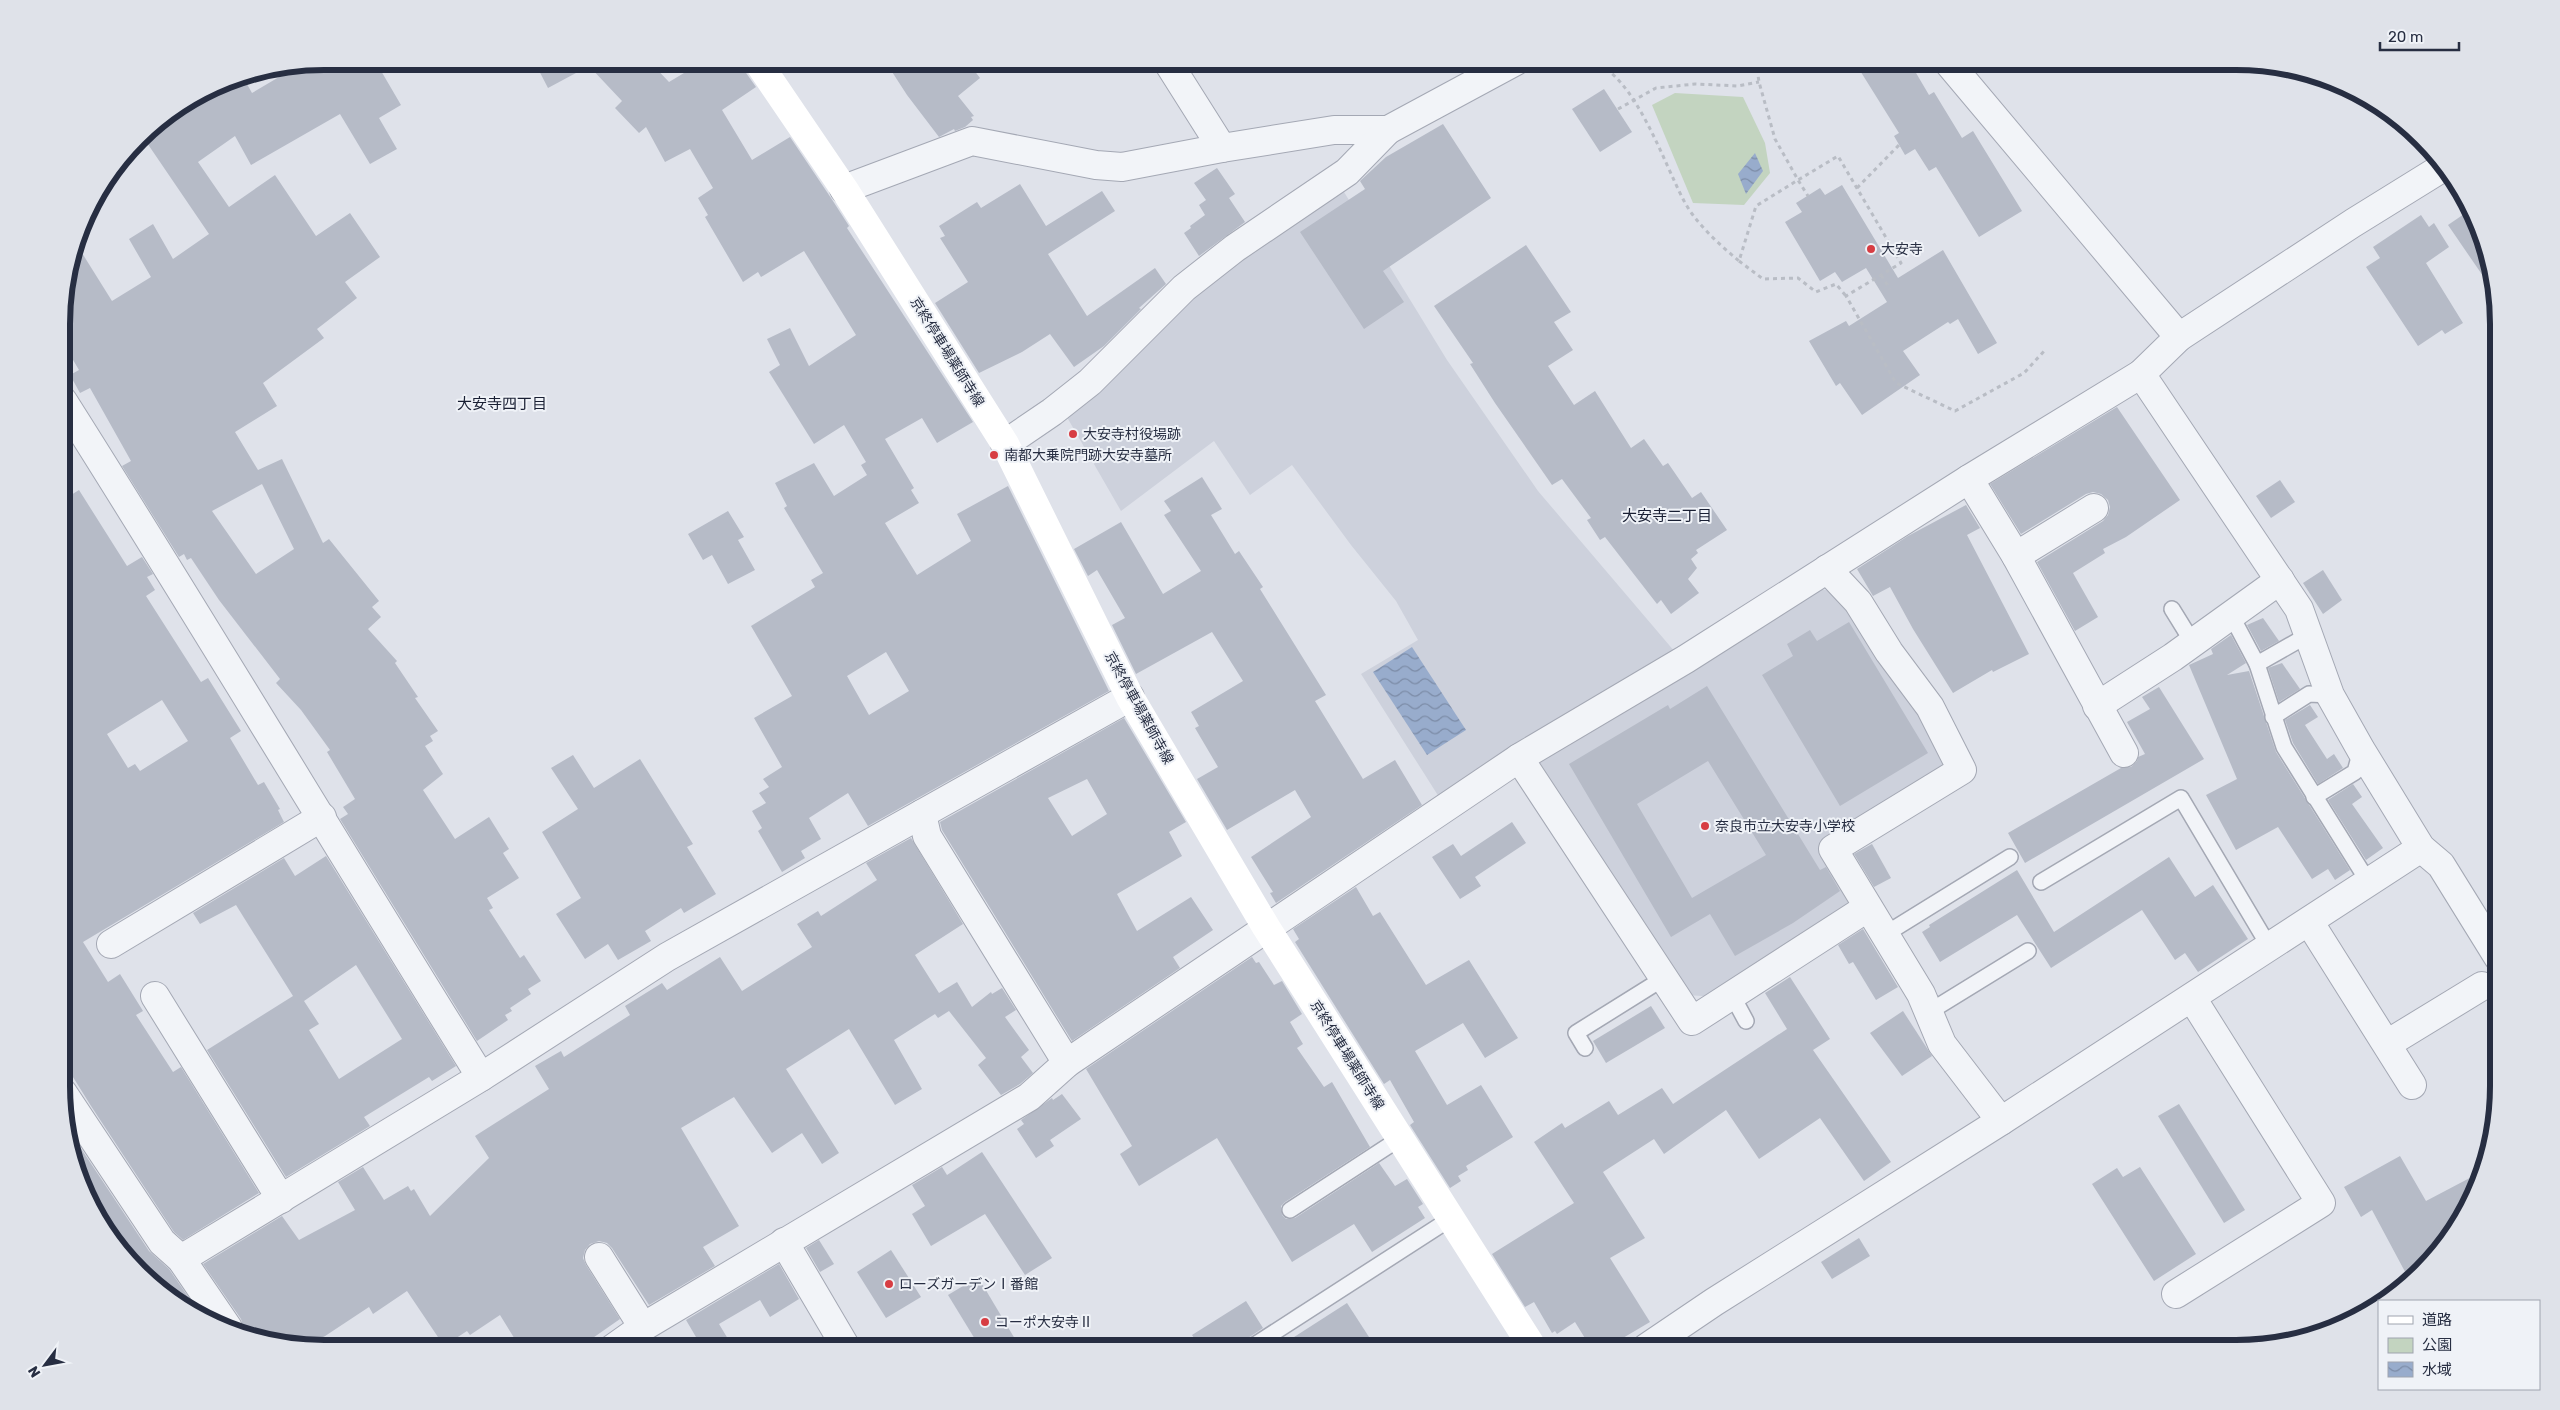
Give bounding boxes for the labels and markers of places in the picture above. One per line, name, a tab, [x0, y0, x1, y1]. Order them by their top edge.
place label: 大安寺	[1881, 241, 1923, 258]
marker: 大安寺	[1865, 243, 1877, 255]
place label: 大安寺村役場跡	[1083, 426, 1181, 443]
marker: 大安寺村役場跡	[1067, 428, 1079, 440]
place label: 南都大乗院門跡大安寺墓所	[1004, 447, 1172, 464]
marker: 南都大乗院門跡大安寺墓所	[988, 449, 1000, 461]
place label: 奈良市立大安寺小学校	[1715, 818, 1855, 835]
marker: 奈良市立大安寺小学校	[1699, 820, 1711, 832]
place label: ローズガーデンⅠ番館	[899, 1276, 1038, 1293]
marker: ローズガーデンⅠ番館	[883, 1278, 895, 1290]
place label: コーポ大安寺Ⅱ	[995, 1314, 1093, 1331]
marker: コーポ大安寺Ⅱ	[979, 1316, 991, 1328]

